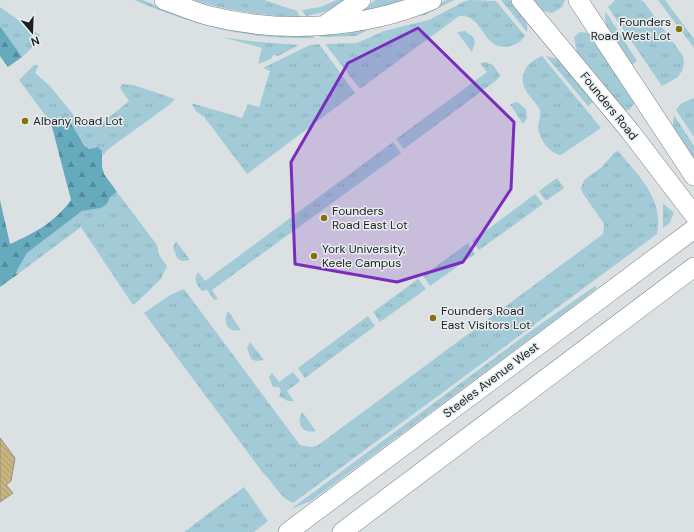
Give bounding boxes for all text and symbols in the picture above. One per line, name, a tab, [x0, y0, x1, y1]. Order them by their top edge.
north arrow	[12, 12, 52, 52]
place label: Founders Road West Lot	[591, 14, 671, 44]
marker: Founders Road West Lot	[674, 24, 684, 34]
text: N	[29, 34, 41, 49]
street label: Founders Road	[577, 69, 641, 143]
place label: Albany Road Lot	[33, 113, 123, 129]
marker: Albany Road Lot	[20, 116, 30, 126]
place label: Founders Road East Lot	[332, 203, 408, 233]
marker: Founders Road East Lot	[319, 213, 329, 223]
place label: York University, Keele Campus	[322, 241, 405, 271]
marker: York University, Keele Campus	[309, 251, 319, 261]
place label: Founders Road East Visitors Lot	[441, 303, 531, 333]
marker: Founders Road East Visitors Lot	[428, 313, 438, 323]
street label: Steeles Avenue West	[440, 339, 542, 421]

